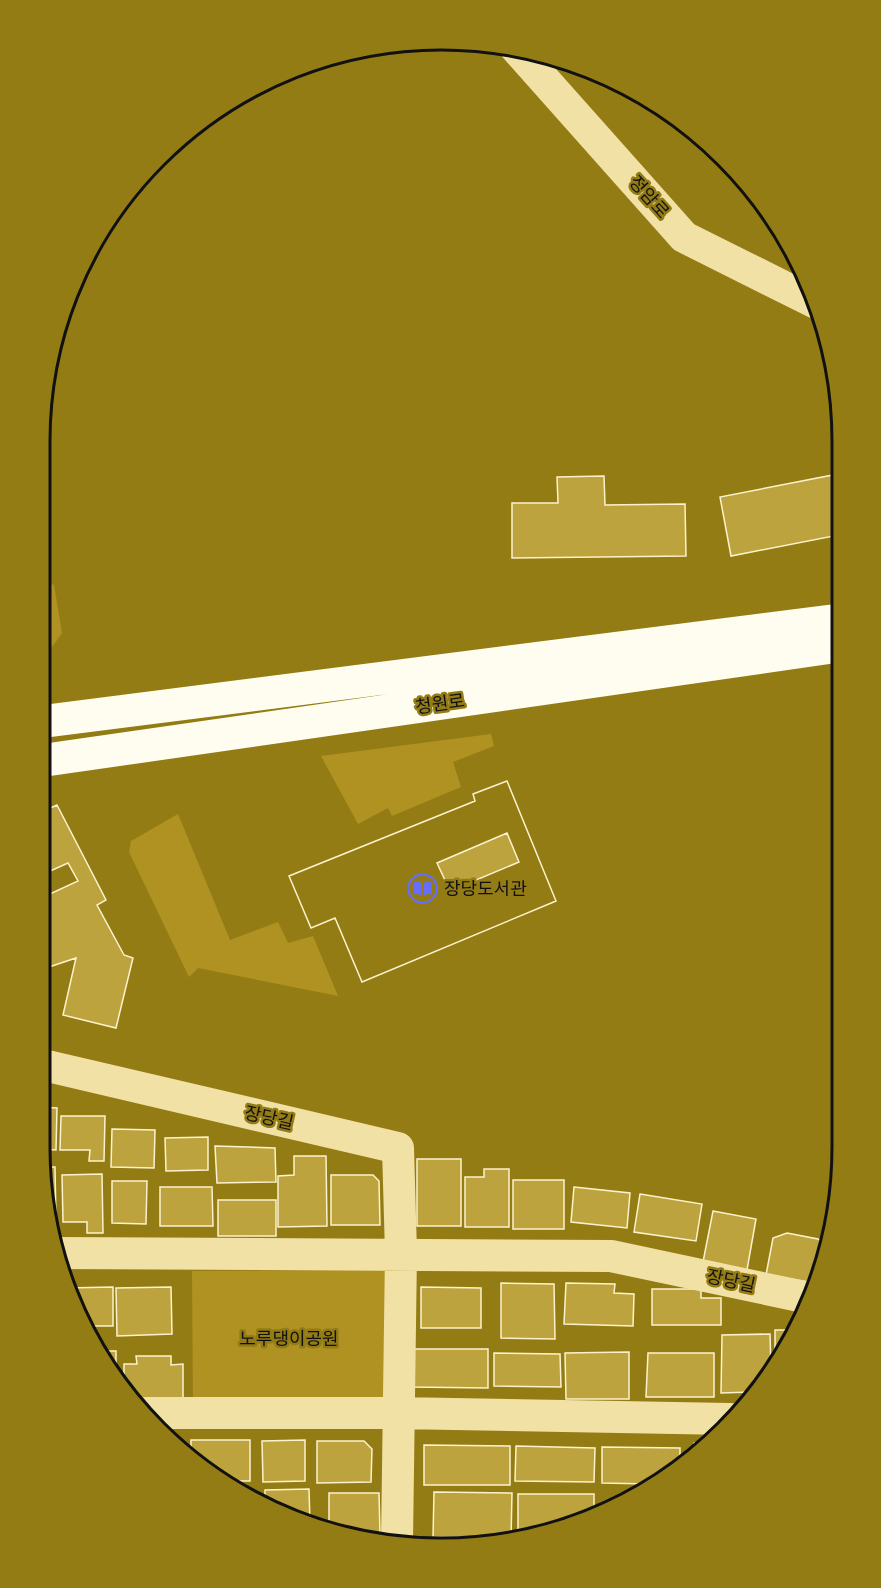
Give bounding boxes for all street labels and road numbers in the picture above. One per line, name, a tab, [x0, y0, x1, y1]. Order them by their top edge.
street label: 정암로	[623, 170, 675, 223]
street label: 청원로	[414, 688, 466, 719]
street label: 장당길	[242, 1100, 296, 1135]
street label: 장당길	[704, 1263, 758, 1298]

